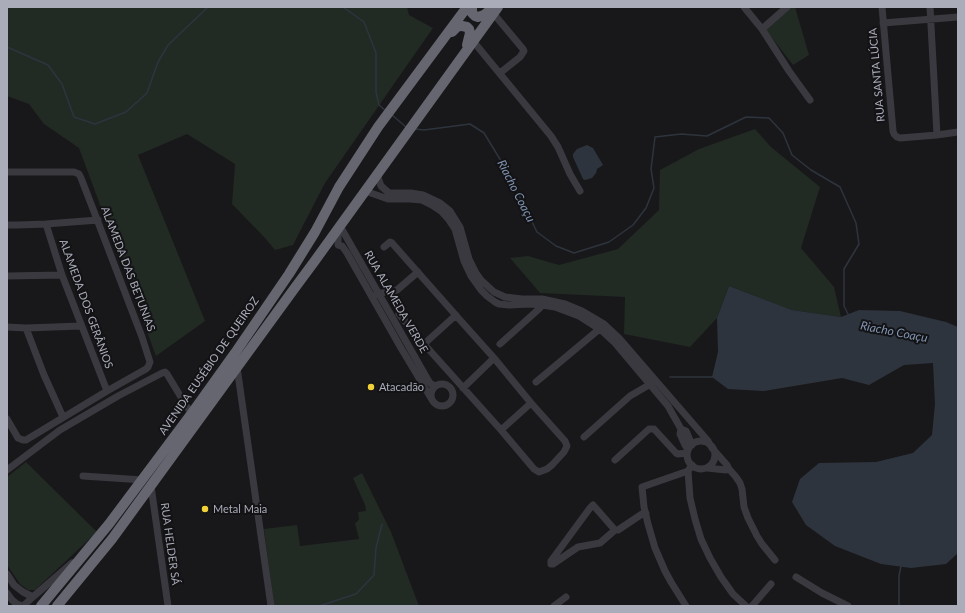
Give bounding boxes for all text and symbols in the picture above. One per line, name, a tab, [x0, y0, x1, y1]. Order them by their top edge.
street label: RUA SANTA LÚCIA	[866, 28, 888, 122]
water label: Riacho Coaçu	[494, 157, 538, 225]
street label: ALAMEDA DAS BETUNIAS	[98, 205, 158, 333]
street label: ALAMEDA DOS GERÂNIOS	[56, 238, 116, 370]
street label: RUA ALAMEDA VERDE	[361, 248, 431, 356]
street label: AVENIDA EUSÉBIO DE QUEIROZ	[156, 295, 262, 437]
water label: Riacho Coaçu	[859, 318, 929, 346]
place label: Atacadão	[379, 380, 424, 394]
marker: Atacadão	[366, 382, 376, 392]
street label: RUA HELDER SÁ	[158, 502, 182, 586]
place label: Metal Maia	[213, 502, 267, 516]
marker: Metal Maia	[200, 504, 210, 514]

